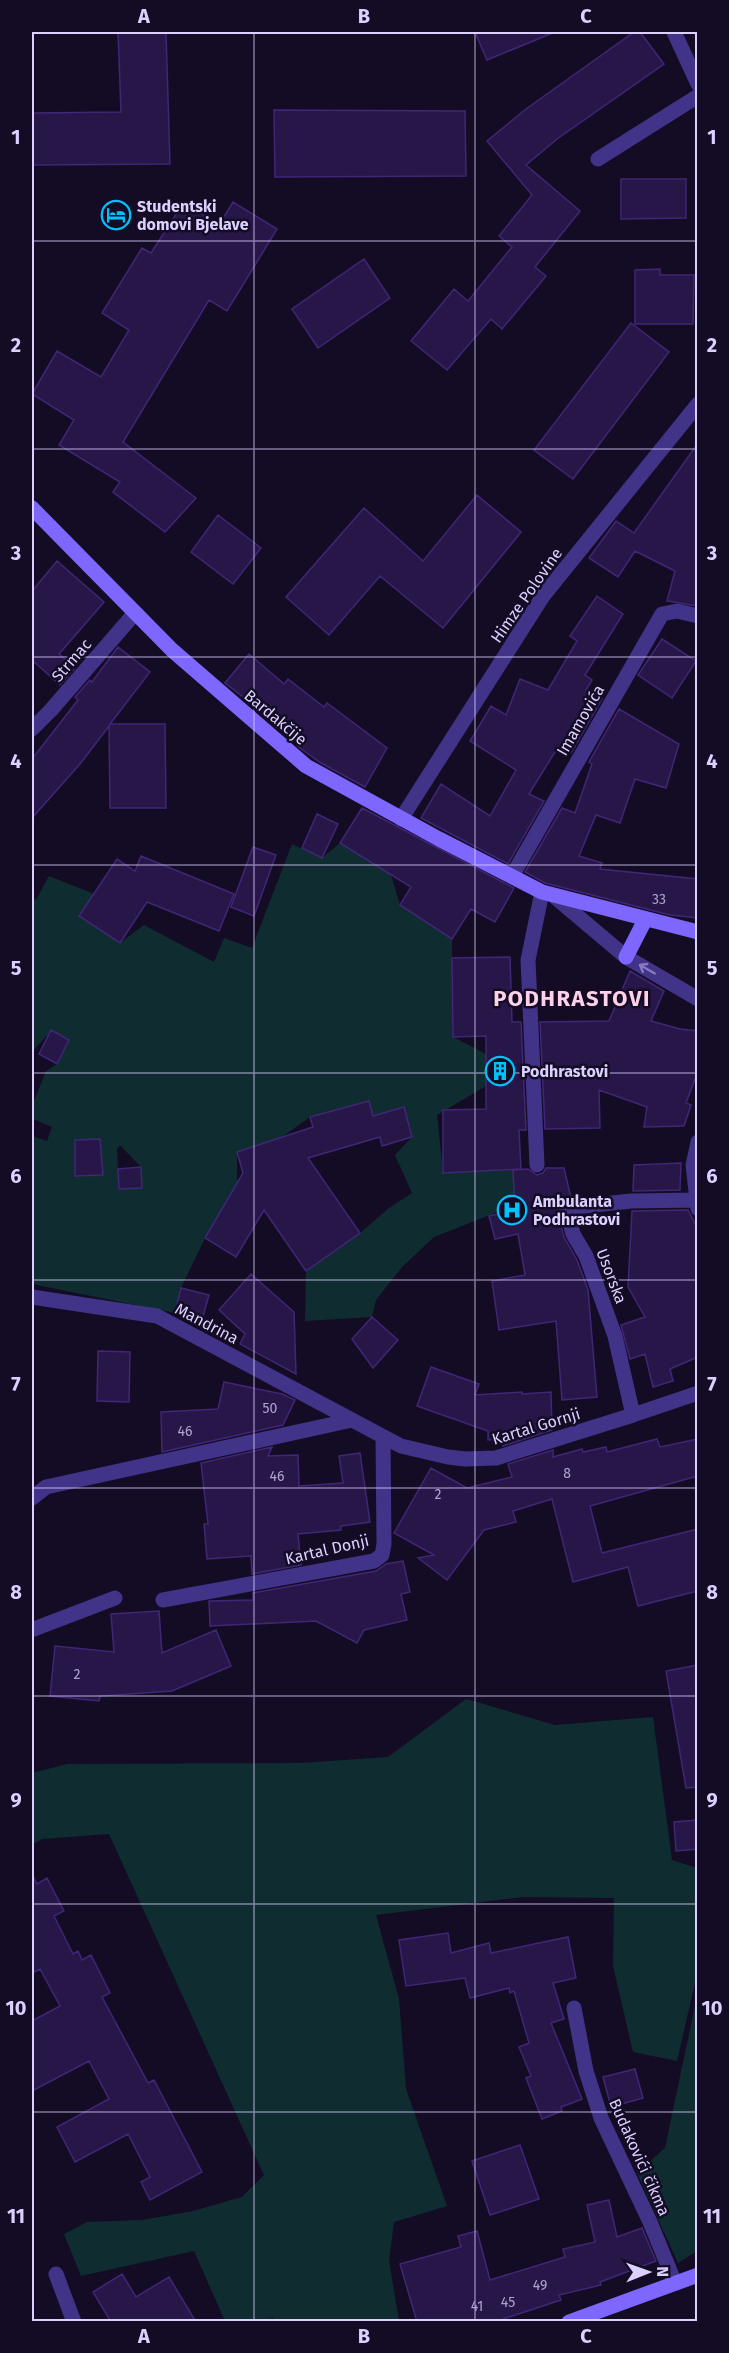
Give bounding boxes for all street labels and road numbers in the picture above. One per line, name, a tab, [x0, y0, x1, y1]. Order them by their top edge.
street label: Himze Polovine	[487, 544, 566, 646]
street label: Strmac	[48, 635, 95, 686]
street label: Imamovića	[553, 681, 608, 759]
street label: Bardakčije	[241, 686, 311, 749]
street label: Usorska	[592, 1246, 631, 1306]
street label: Mandrina	[172, 1299, 242, 1348]
street label: Kartal Gornji	[490, 1404, 583, 1449]
street label: Kartal Donji	[283, 1531, 371, 1568]
street label: Budakovići čikma	[605, 2096, 674, 2219]

